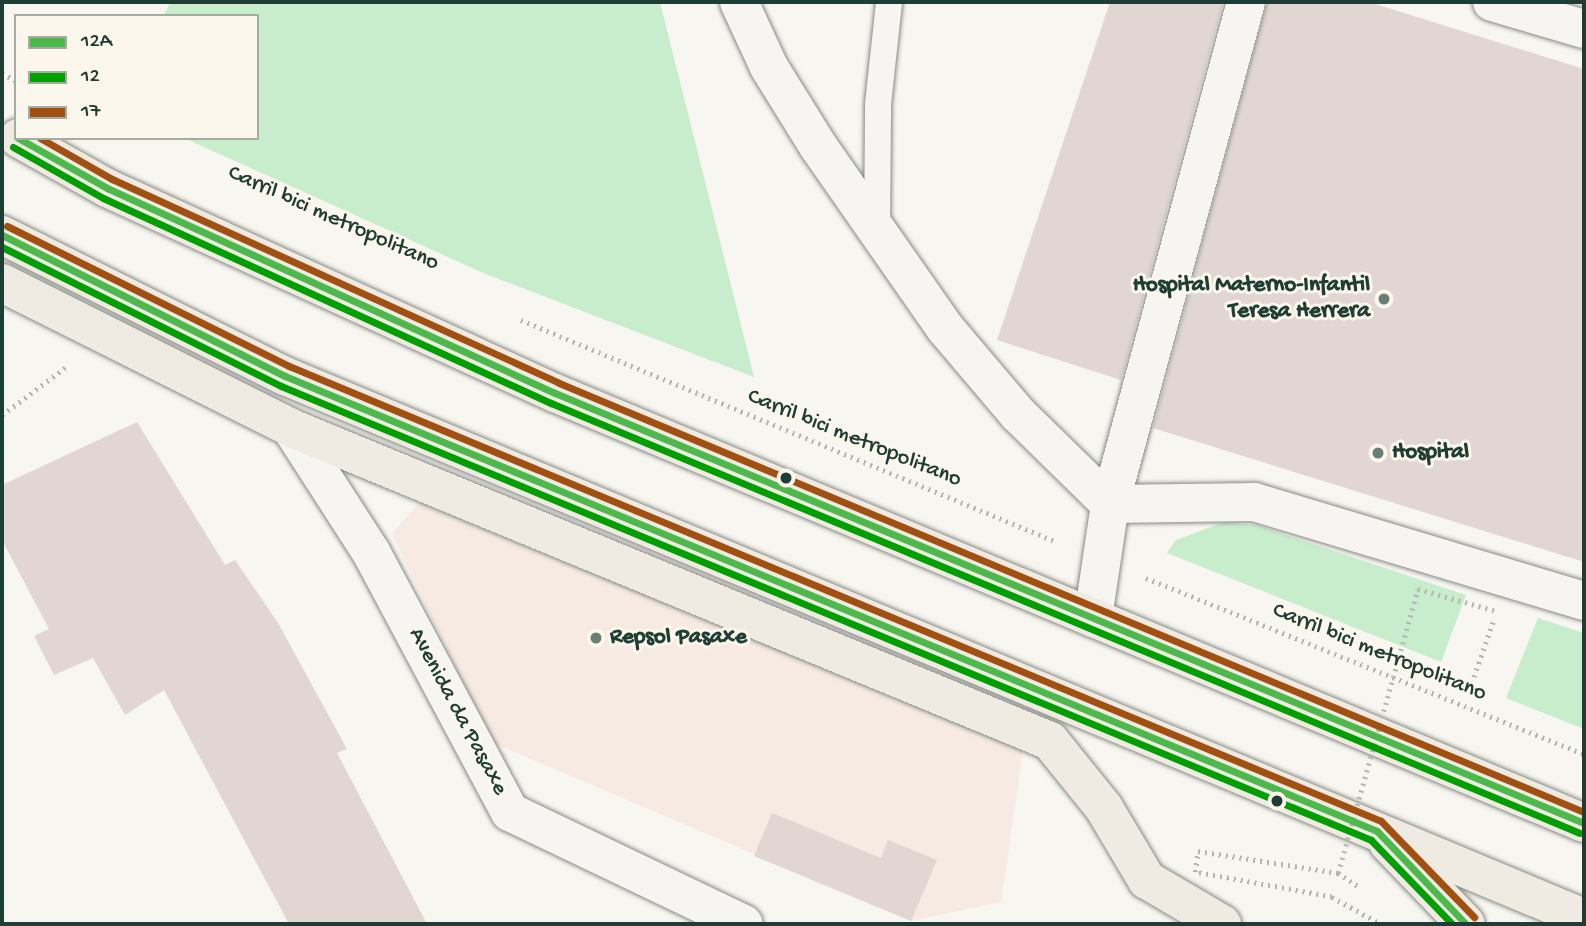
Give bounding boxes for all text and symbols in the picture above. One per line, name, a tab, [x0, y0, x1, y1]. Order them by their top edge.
legend	[14, 14, 259, 140]
text: 12A	[81, 30, 112, 55]
text: 12	[81, 65, 100, 90]
text: 17	[81, 100, 100, 125]
street label: Carril bici metropolitano	[223, 160, 443, 278]
place label: Hospital Materno-Infantil Teresa Herrera	[1133, 272, 1370, 326]
marker: Hospital Materno-Infantil Teresa Herrera	[1376, 291, 1392, 307]
street label: Carril bici metropolitano	[743, 383, 965, 495]
place label: Hospital	[1392, 439, 1469, 467]
marker: Hospital	[1370, 445, 1386, 461]
unlabelled marker	[779, 471, 793, 485]
street label: Carril bici metropolitano	[1268, 597, 1490, 709]
street label: Avenida da Pasaxe	[401, 624, 513, 800]
place label: Repsol Pasaxe	[610, 624, 747, 652]
marker: Repsol Pasaxe	[588, 630, 604, 646]
unlabelled marker	[1270, 794, 1284, 808]

